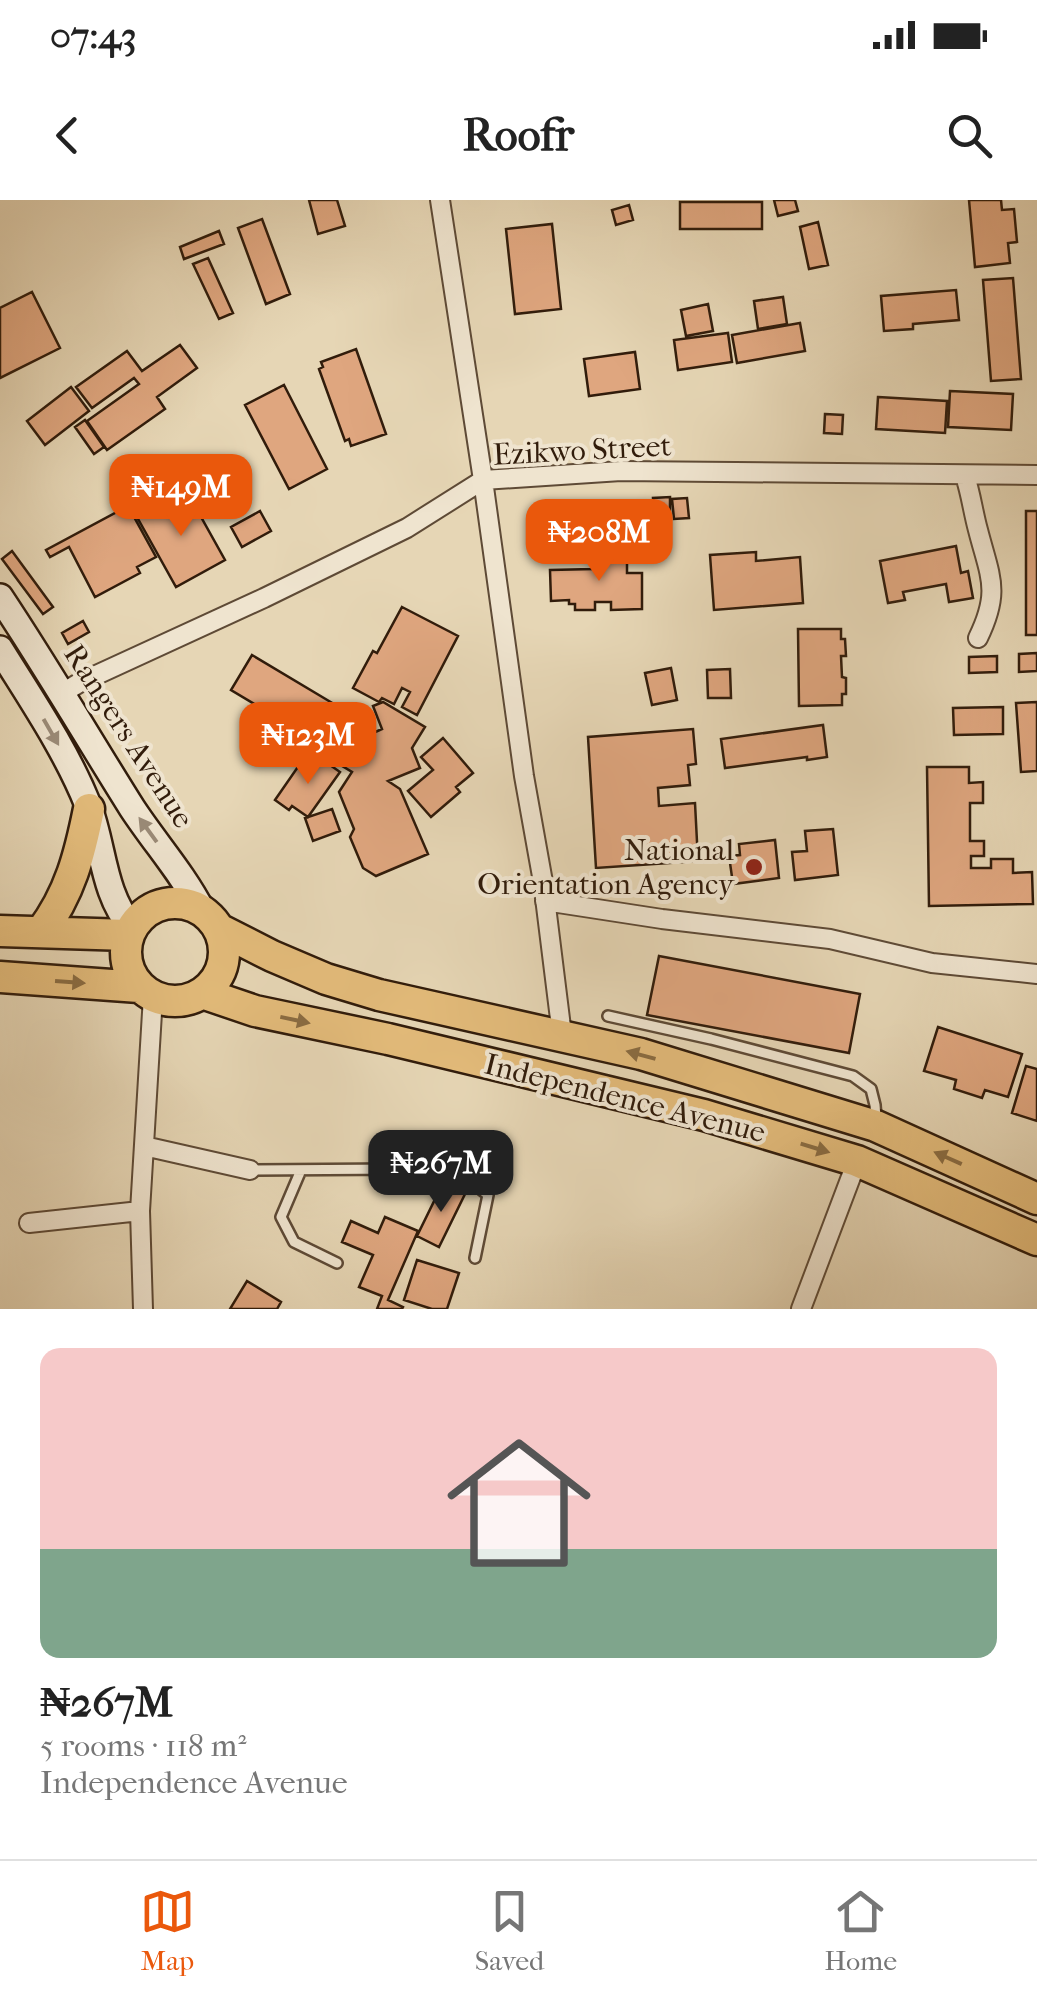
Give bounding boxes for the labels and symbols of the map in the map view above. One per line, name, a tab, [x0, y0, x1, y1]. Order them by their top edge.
street label: Ezikwo Street	[492, 428, 672, 473]
pin: ₦149M	[111, 454, 251, 539]
pin: ₦208M	[529, 499, 669, 584]
street label: Rangers Avenue	[56, 638, 201, 835]
pin: ₦123M	[238, 702, 378, 787]
one-way arrow	[42, 718, 59, 747]
one-way arrow	[139, 817, 158, 843]
place label: National Orientation Agency	[477, 833, 735, 902]
marker: National Orientation Agency	[743, 856, 765, 878]
one-way arrow	[54, 974, 86, 990]
one-way arrow	[280, 1012, 311, 1028]
one-way arrow	[625, 1046, 656, 1062]
street label: Independence Avenue	[481, 1047, 769, 1150]
pin: ₦267M	[371, 1130, 511, 1215]
one-way arrow	[800, 1141, 830, 1156]
one-way arrow	[933, 1150, 962, 1167]

